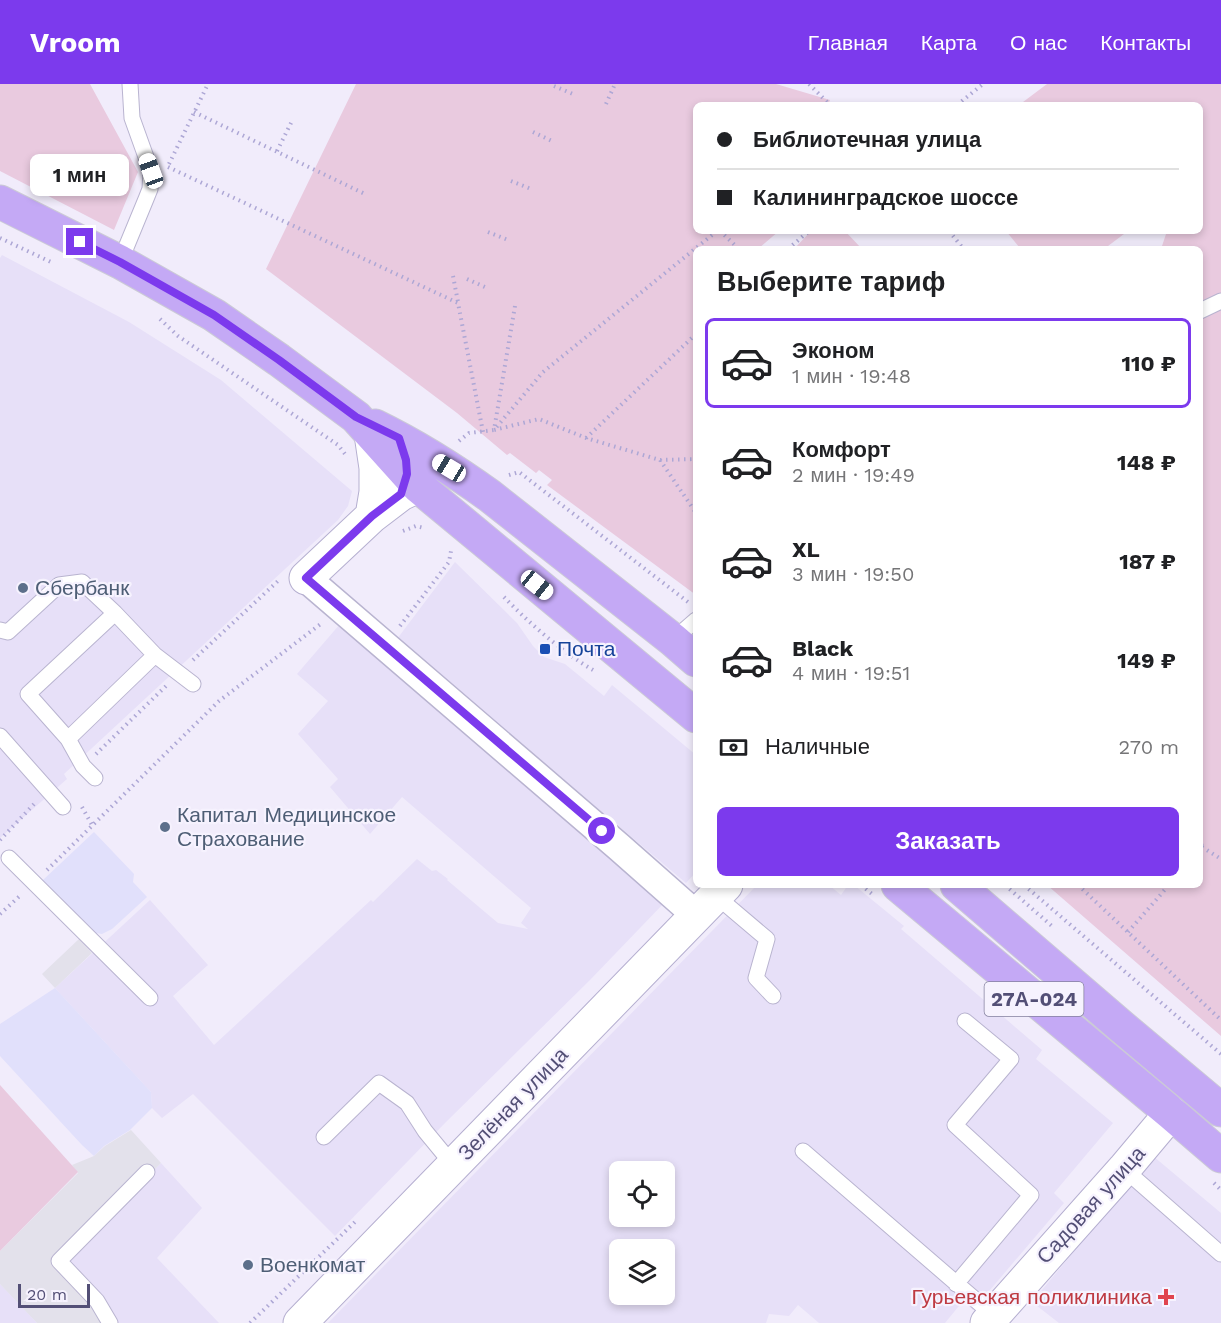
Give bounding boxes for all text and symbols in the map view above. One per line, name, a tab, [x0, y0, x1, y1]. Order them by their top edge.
text: Vroom	[30, 26, 121, 59]
text: Главная	[808, 30, 888, 55]
text: Карта	[921, 30, 977, 55]
text: О нас	[1010, 30, 1067, 55]
text: Контакты	[1100, 30, 1191, 55]
text: Библиотечная улица	[753, 127, 981, 152]
car	[136, 151, 166, 191]
callout: 1 мин	[31, 155, 130, 197]
text: 1 мин	[53, 163, 106, 187]
text: Калининградское шоссе	[753, 185, 1018, 210]
route end	[66, 228, 93, 255]
text: Выберите тариф	[717, 266, 945, 298]
icon: car	[720, 336, 774, 390]
text: Эконом	[792, 338, 875, 363]
text: 110 ₽	[1121, 351, 1176, 376]
text: 1 мин · 19:48	[792, 364, 911, 388]
icon: car	[720, 435, 774, 489]
text: Комфорт	[792, 437, 891, 462]
text: 148 ₽	[1117, 450, 1176, 475]
car	[429, 451, 469, 485]
text: 2 мин · 19:49	[792, 463, 915, 487]
icon: car	[720, 534, 774, 588]
text: XL	[792, 537, 820, 562]
text: 187 ₽	[1119, 549, 1176, 574]
text: 3 мин · 19:50	[792, 562, 914, 586]
car	[517, 567, 557, 603]
place label: Сбербанк	[35, 575, 130, 600]
marker: Сбербанк	[16, 581, 30, 595]
icon: car	[720, 633, 774, 687]
place label: Почта	[557, 636, 616, 661]
text: Black	[792, 636, 853, 661]
marker: Почта	[538, 642, 552, 656]
text: 149 ₽	[1117, 648, 1176, 673]
text: 4 мин · 19:51	[792, 661, 910, 685]
icon: cash	[717, 731, 750, 764]
text: Наличные	[765, 734, 870, 759]
text: 270 m	[1119, 735, 1179, 759]
place label: Капитал Медицинское Страхование	[177, 802, 396, 851]
button: Заказать	[717, 807, 1179, 876]
route start	[588, 817, 615, 844]
marker: Капитал Медицинское Страхование	[158, 820, 172, 834]
road number: 27А-024	[984, 982, 1084, 1016]
street label: Зелёная улица	[453, 1042, 573, 1165]
street label: Садовая улица	[1031, 1140, 1150, 1269]
map controls	[609, 1161, 675, 1305]
button: locate	[609, 1161, 675, 1227]
button: layers	[609, 1239, 675, 1305]
place label: Военкомат	[260, 1252, 366, 1277]
marker: Военкомат	[241, 1258, 255, 1272]
scale bar	[18, 1281, 90, 1308]
place label: Гурьевская поликлиника	[912, 1284, 1152, 1309]
text: 20 m	[27, 1285, 67, 1304]
marker: Гурьевская поликлиника	[1157, 1288, 1175, 1306]

